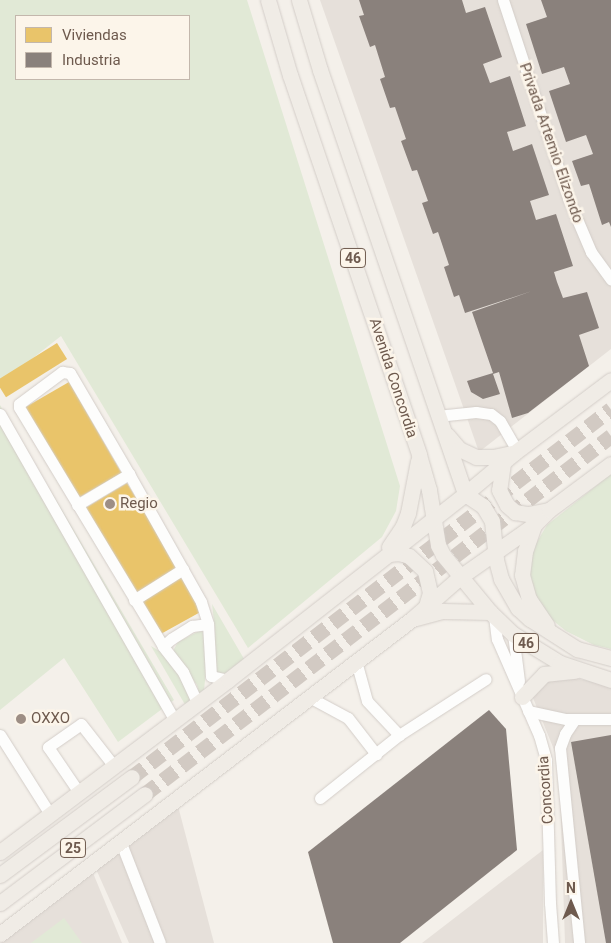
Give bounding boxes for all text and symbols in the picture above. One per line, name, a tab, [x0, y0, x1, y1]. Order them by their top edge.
legend	[15, 15, 190, 80]
text: Viviendas	[62, 26, 127, 44]
text: Industria	[62, 51, 121, 69]
street label: Privada Artemio Elizondo	[515, 61, 587, 225]
road number: 46	[339, 247, 367, 270]
street label: Avenida Concordia	[365, 316, 421, 440]
place label: Regio	[120, 495, 158, 513]
marker: Regio	[104, 498, 116, 510]
road number: 46	[512, 632, 540, 654]
place label: OXXO	[31, 710, 70, 728]
marker: OXXO	[15, 713, 27, 725]
street label: Concordia	[535, 755, 557, 825]
road number: 25	[59, 836, 87, 860]
north arrow	[546, 878, 596, 928]
text: N	[566, 880, 576, 896]

